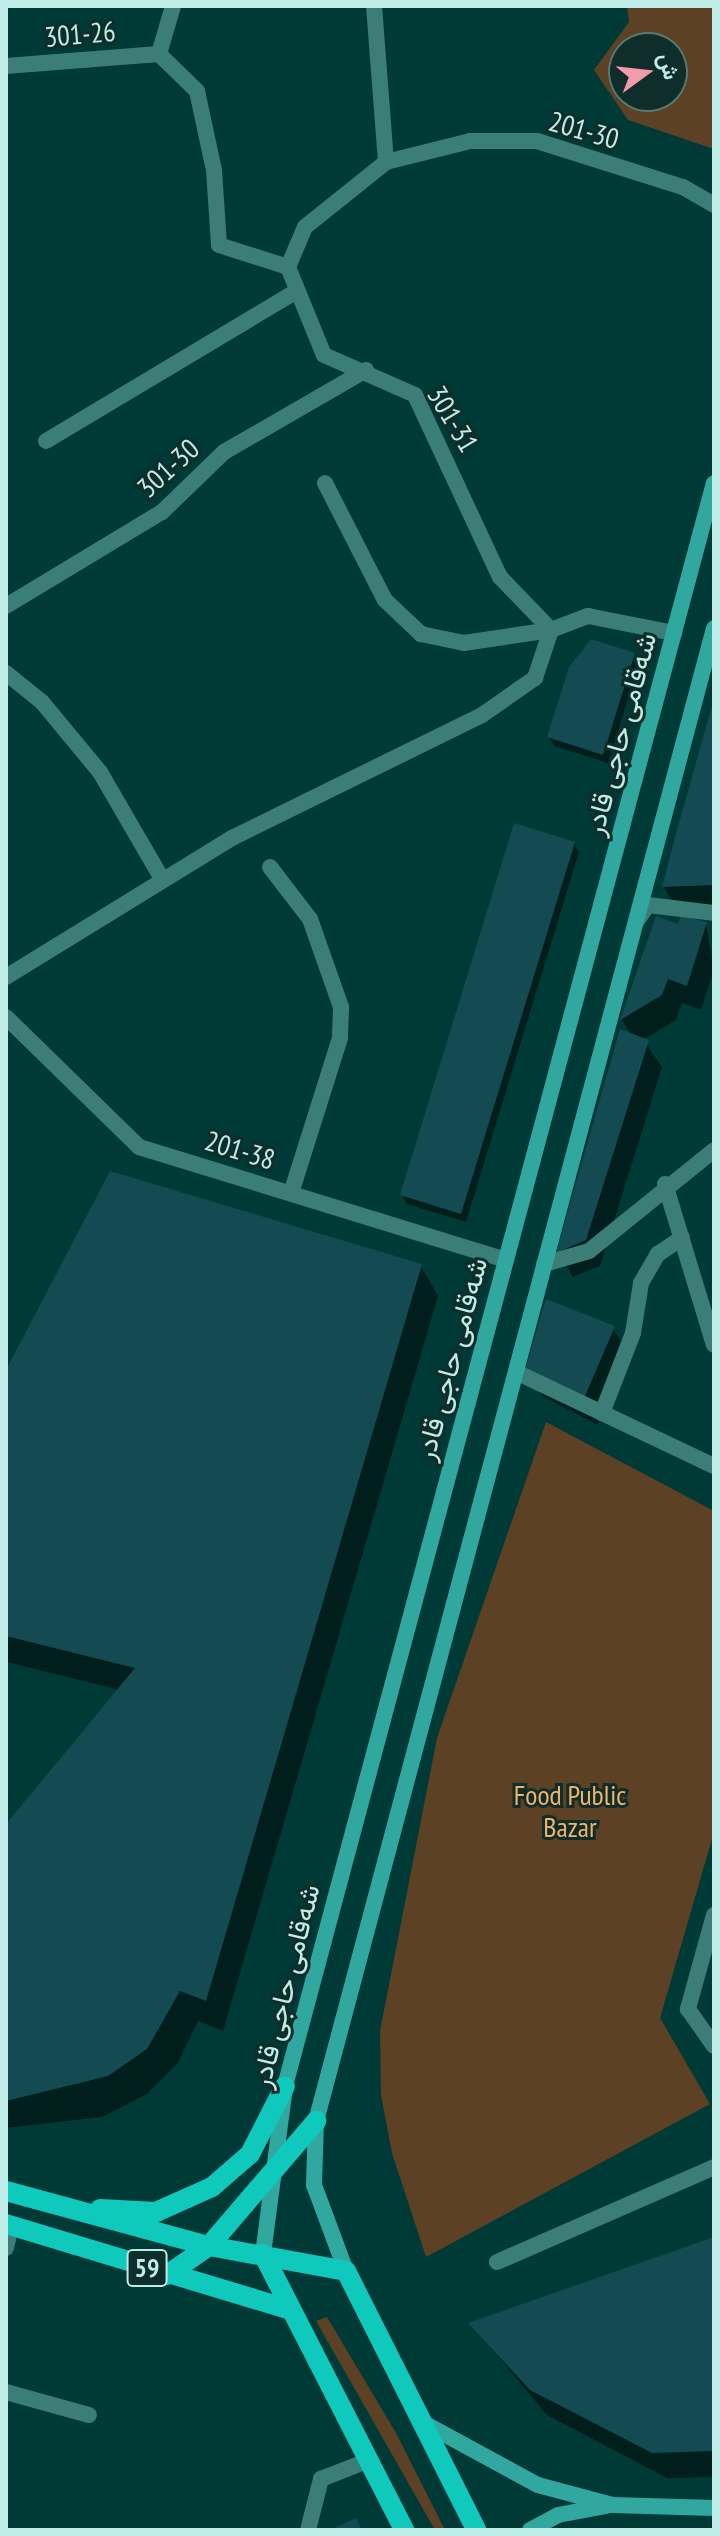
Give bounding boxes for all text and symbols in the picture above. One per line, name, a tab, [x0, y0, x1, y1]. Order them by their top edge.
street label: 301-26	[43, 14, 117, 54]
north arrow	[608, 32, 688, 112]
text: ش	[652, 50, 686, 83]
street label: 201-30	[545, 104, 623, 156]
street label: 301-31	[420, 380, 486, 458]
street label: 301-30	[130, 432, 206, 504]
street label: شەقامی حاجی قادر	[577, 629, 663, 839]
street label: 201-38	[201, 1124, 279, 1176]
street label: شەقامی حاجی قادر	[408, 1254, 494, 1464]
park label: Food Public Bazar	[514, 1778, 626, 1844]
street label: شەقامی حاجی قادر	[243, 1881, 327, 2091]
road number: 59	[125, 2246, 169, 2290]

